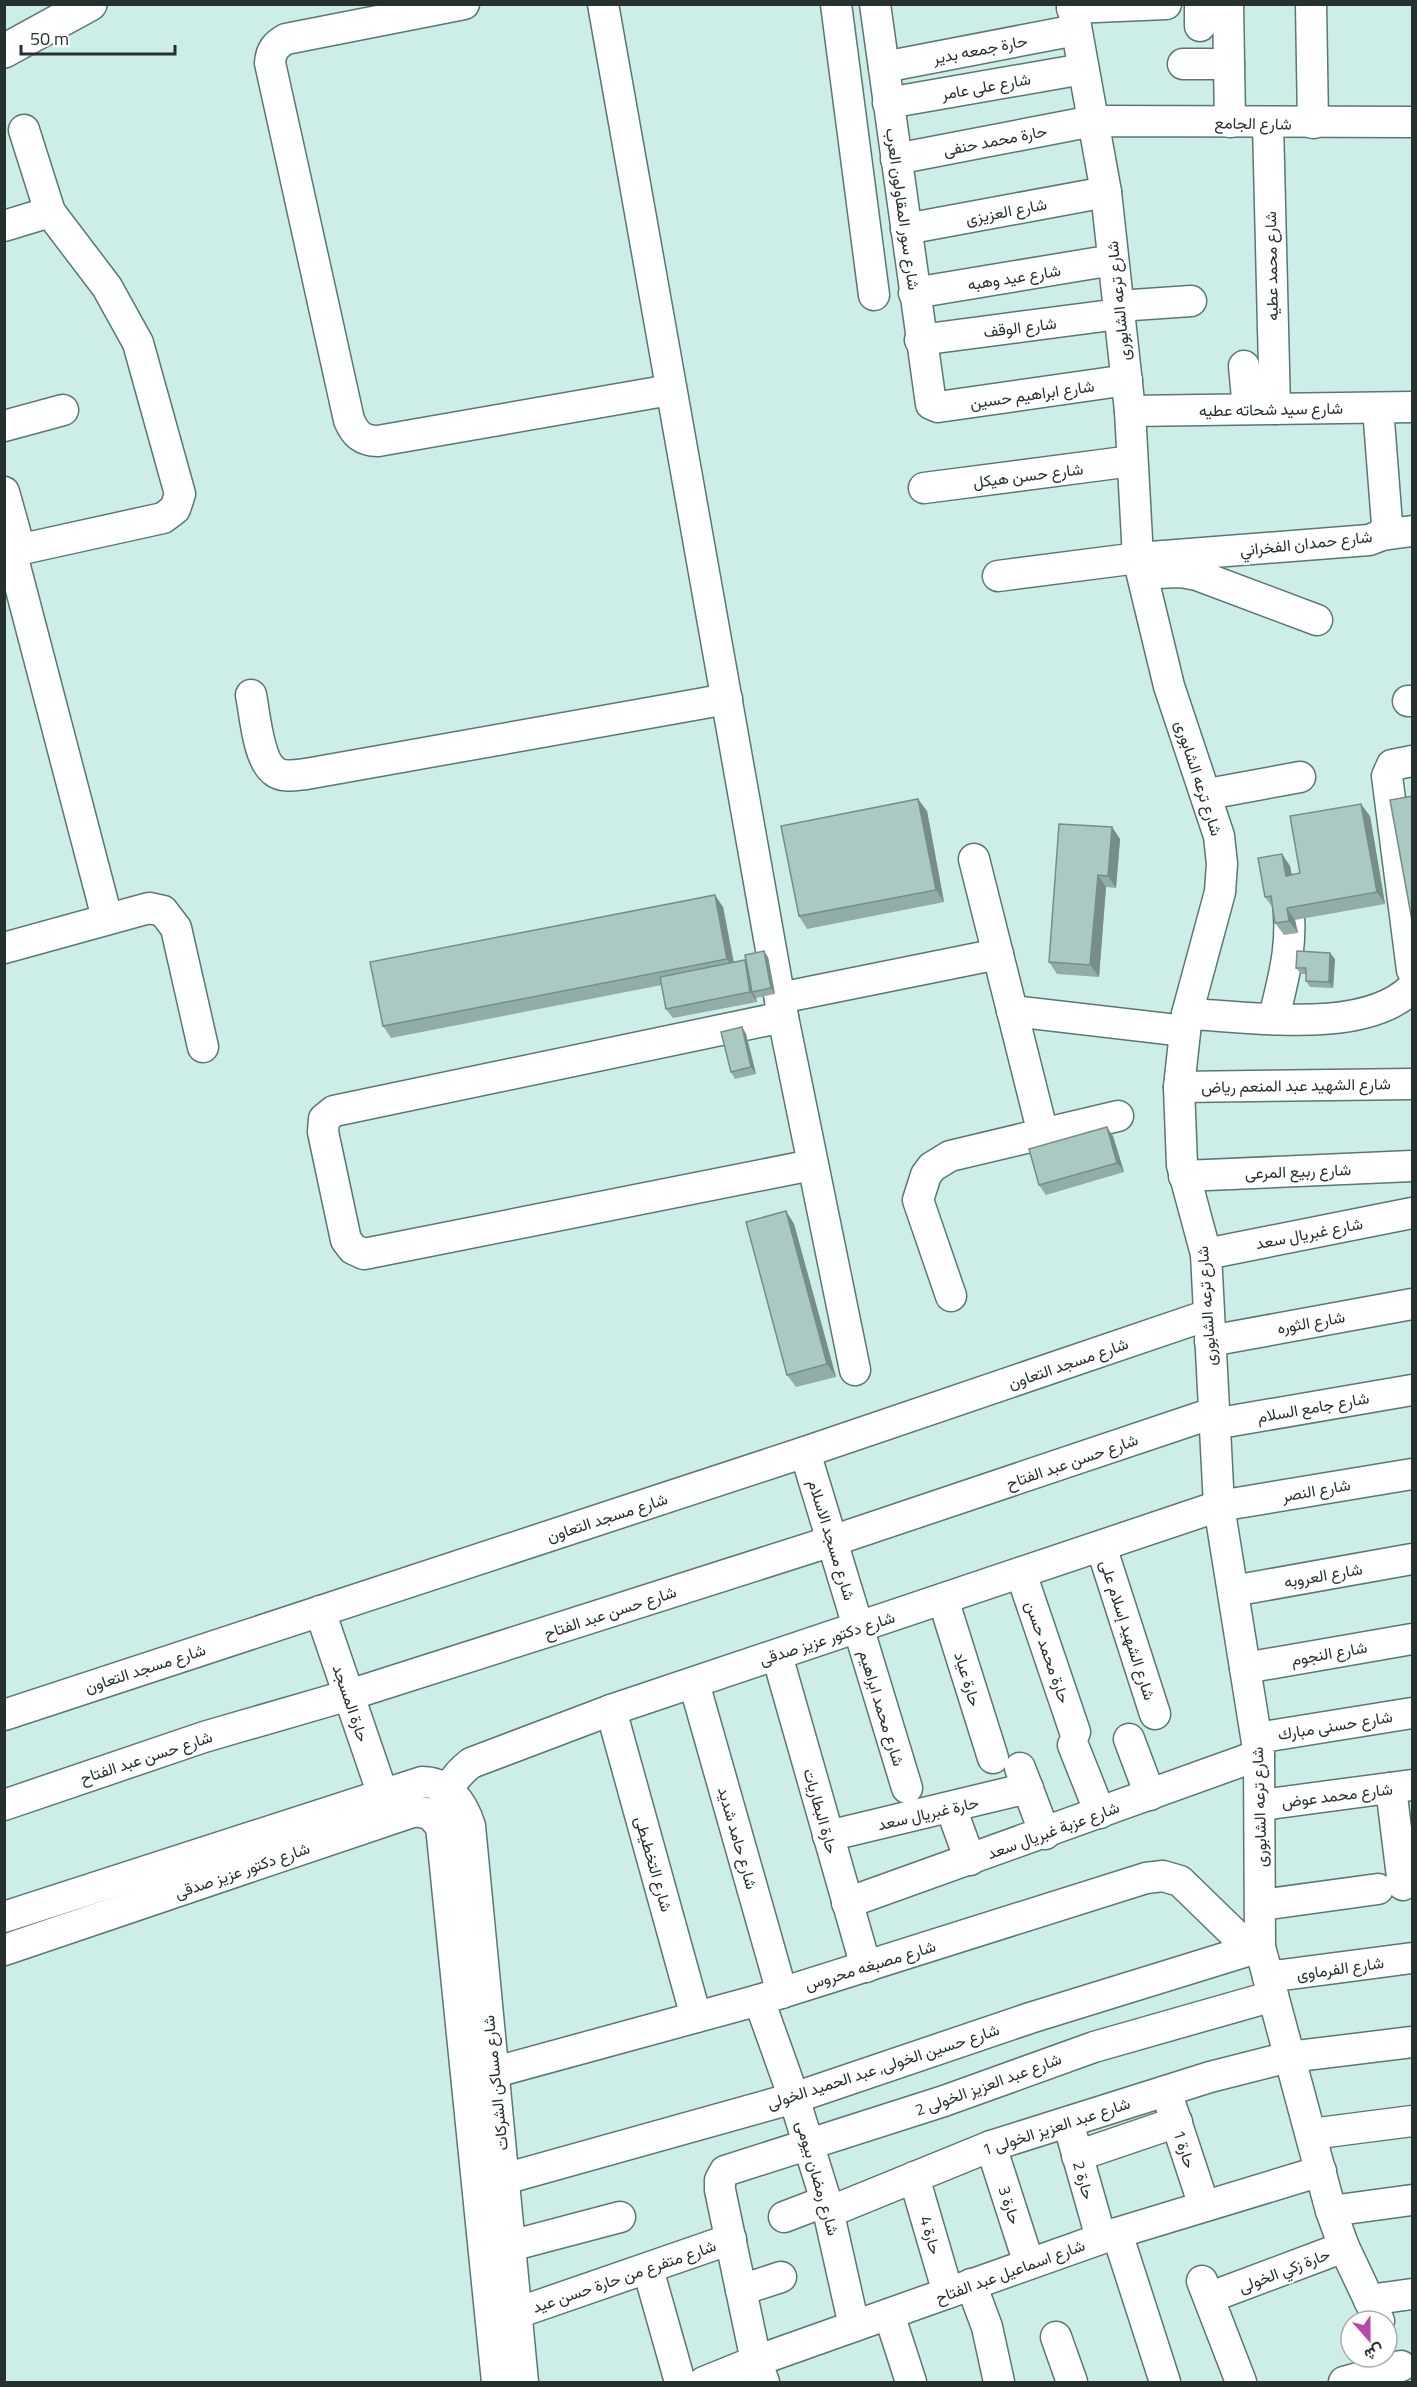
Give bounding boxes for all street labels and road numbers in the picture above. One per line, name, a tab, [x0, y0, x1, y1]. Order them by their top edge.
street label: حارة جمعه بدير	[930, 28, 1030, 70]
street label: شارع على عامر	[938, 66, 1033, 106]
street label: شارع الجامع	[1214, 110, 1292, 136]
street label: حارة محمد حنفى	[941, 118, 1049, 162]
street label: شارع سور المقاولون العرب	[880, 126, 926, 292]
street label: شارع العزيزى	[963, 191, 1049, 231]
street label: شارع محمد عطيه	[1258, 211, 1284, 321]
street label: شارع ترعه الشابورى	[1100, 240, 1136, 362]
street label: شارع عيد وهبه	[966, 258, 1062, 296]
street label: شارع الوقف	[982, 311, 1058, 343]
street label: شارع ابراهيم حسين	[968, 373, 1096, 415]
street label: شارع سيد شحاته عطيه	[1199, 396, 1343, 422]
street label: شارع حسن هيكل	[972, 456, 1084, 494]
street label: شارع حمدان الفخراني	[1239, 524, 1374, 564]
street label: شارع ترعه الشابورى	[1169, 717, 1229, 839]
street label: شارع الشهيد عبد المنعم رياض	[1201, 1071, 1391, 1099]
street label: شارع ربيع المرعى	[1244, 1157, 1352, 1185]
street label: شارع غبريال سعد	[1253, 1211, 1365, 1255]
street label: شارع ترعه الشابورى	[1190, 1245, 1222, 1367]
street label: شارع الثوره	[1275, 1304, 1347, 1340]
street label: شارع مسجد التعاون	[1005, 1331, 1131, 1395]
street label: شارع جامع السلام	[1255, 1385, 1371, 1429]
street label: شارع حسن عبد الفتاح	[1003, 1427, 1141, 1495]
street label: شارع النصر	[1279, 1472, 1352, 1508]
street label: شارع مسجد الاسلام	[802, 1477, 862, 1603]
street label: شارع مسجد التعاون	[543, 1486, 671, 1548]
street label: شارع العروبه	[1282, 1556, 1364, 1594]
street label: شارع الشهيد إسلام على	[1094, 1557, 1162, 1703]
street label: شارع حسن عبد الفتاح	[541, 1579, 679, 1645]
street label: حارة محمد حسن	[1019, 1598, 1077, 1707]
street label: شارع دكتور عزيز صدقى	[756, 1605, 898, 1671]
street label: شارع النجوم	[1289, 1635, 1369, 1671]
street label: شارع مسجد التعاون	[81, 1637, 209, 1699]
street label: شارع محمد ابراهيم	[853, 1647, 911, 1769]
street label: حارة عياد	[948, 1649, 988, 1710]
street label: حارة المسجد	[327, 1661, 376, 1745]
street label: شارع حسنى مبارك	[1276, 1704, 1394, 1746]
street label: شارع حسن عبد الفتاح	[77, 1724, 215, 1790]
street label: شارع ترعه الشابورى	[1245, 1746, 1273, 1868]
street label: حارة البطاريات	[797, 1766, 845, 1857]
street label: شارع محمد عوض	[1280, 1776, 1394, 1814]
street label: شارع حامد شديد	[712, 1784, 764, 1892]
street label: حارة غبريال سعد	[875, 1790, 981, 1836]
street label: شارع عزبة غبريال سعد	[983, 1795, 1123, 1865]
street label: شارع التخطيطى	[629, 1813, 679, 1915]
street label: شارع دكتور عزيز صدقى	[171, 1836, 313, 1904]
street label: شارع مصبغه محروس	[802, 1934, 938, 1996]
street label: شارع الفرماوى	[1295, 1950, 1385, 1986]
street label: شارع مساكن الشركات	[476, 2014, 514, 2152]
street label: شارع حسين الخولى, عبد الحميد الخولى	[764, 2017, 1002, 2115]
street label: شارع عبد العزيز الخولى 2	[911, 2046, 1065, 2122]
street label: شارع عبد العزيز الخولى 1	[979, 2091, 1133, 2161]
street label: شارع رمضان بيومى	[790, 2118, 846, 2238]
street label: حارة 1	[1168, 2127, 1203, 2172]
street label: حارة 2	[1067, 2158, 1101, 2202]
street label: حارة 3	[993, 2183, 1028, 2228]
street label: حارة 4	[914, 2213, 948, 2257]
street label: شارع متفرع من حارة حسن عيد	[529, 2233, 719, 2319]
street label: شارع اسماعيل عبد الفتاح	[932, 2233, 1088, 2309]
street label: حارة زكي الخولى	[1235, 2241, 1334, 2300]

